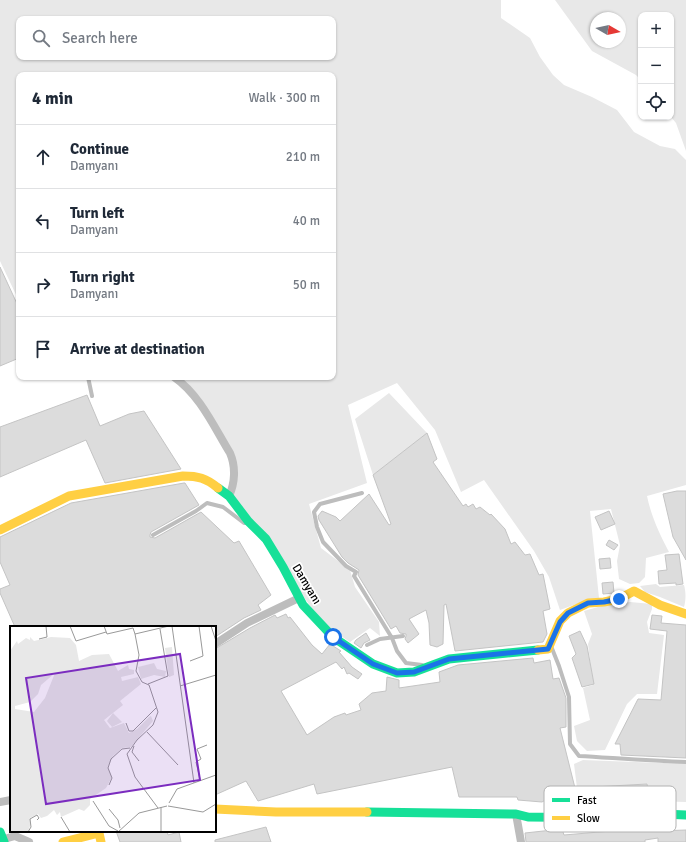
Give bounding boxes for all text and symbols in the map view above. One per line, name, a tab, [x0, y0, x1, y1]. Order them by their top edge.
north arrow	[590, 12, 626, 48]
map controls	[638, 12, 674, 120]
button: +	[638, 12, 674, 48]
search box	[16, 16, 336, 60]
icon: search	[30, 27, 52, 49]
text: Search here	[62, 29, 138, 47]
button: −	[638, 48, 674, 84]
button: locate	[638, 84, 674, 120]
text: 4 min	[32, 88, 73, 109]
text: Walk · 300 m	[249, 90, 320, 106]
text: Continue	[70, 140, 129, 158]
icon: ahead	[32, 146, 54, 168]
text: 210 m	[286, 149, 320, 165]
text: Damyanı	[70, 158, 118, 174]
text: Turn left	[70, 204, 124, 222]
icon: left	[32, 210, 54, 232]
text: 40 m	[293, 213, 320, 229]
text: Damyanı	[70, 222, 118, 238]
text: Turn right	[70, 268, 135, 286]
icon: right	[32, 274, 54, 296]
text: 50 m	[293, 277, 320, 293]
text: Damyanı	[70, 286, 118, 302]
icon: arrive	[32, 338, 54, 360]
text: Arrive at destination	[70, 340, 205, 358]
street label: Damyanı	[289, 561, 324, 607]
route end	[610, 590, 628, 608]
inset map	[10, 626, 216, 832]
route start	[324, 628, 342, 646]
legend	[544, 786, 676, 832]
text: Fast	[577, 794, 597, 807]
text: Slow	[577, 812, 600, 825]

